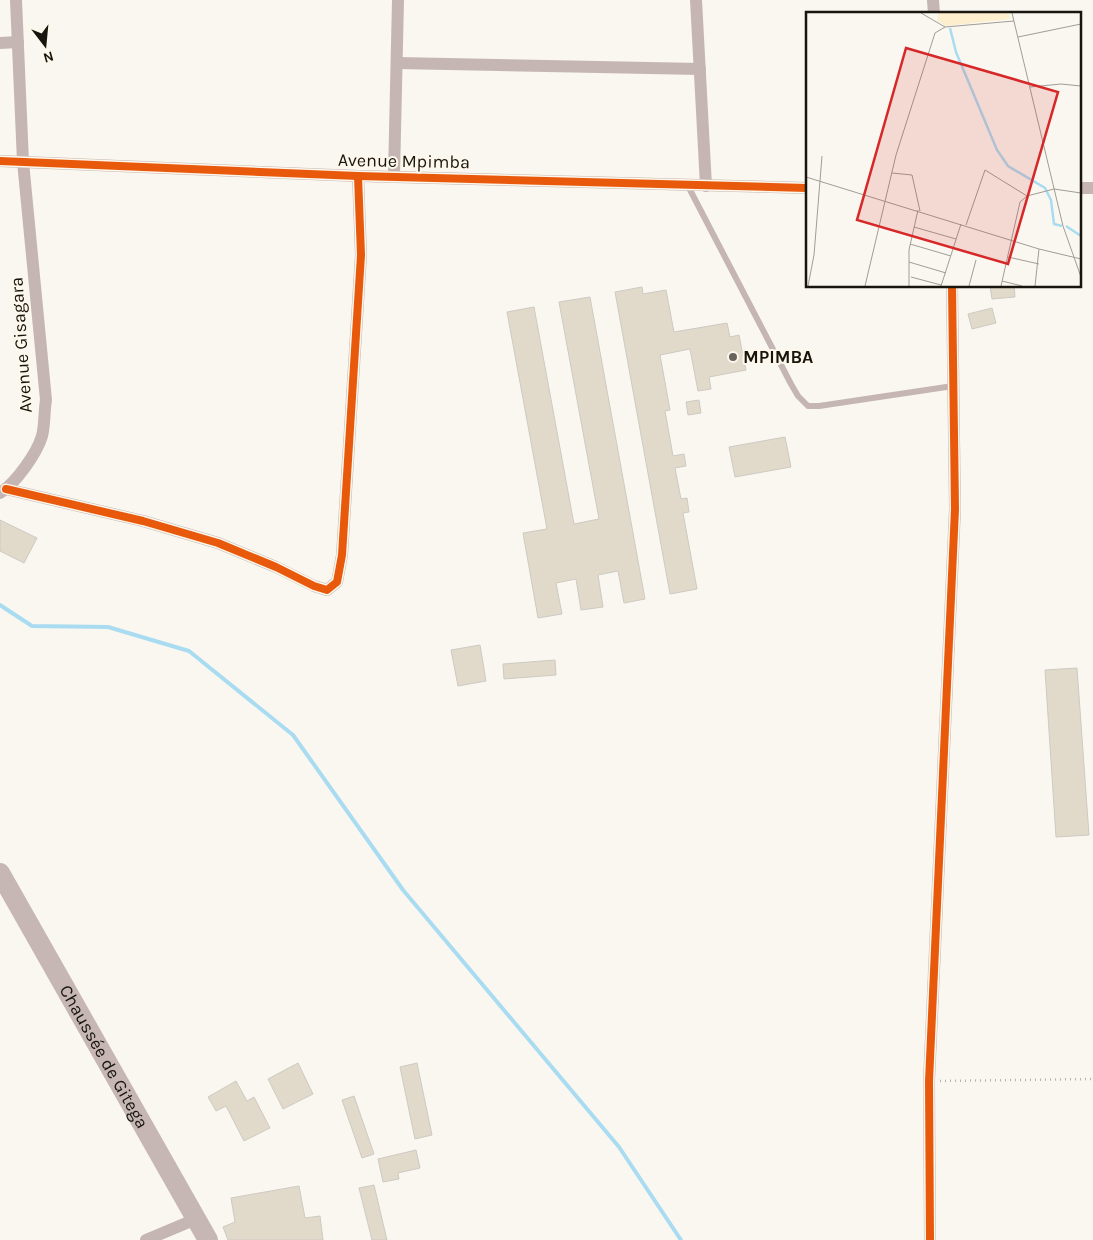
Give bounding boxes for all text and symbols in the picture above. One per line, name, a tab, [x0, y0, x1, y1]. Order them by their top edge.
inset map	[806, 12, 1080, 288]
north arrow	[20, 20, 70, 70]
text: N	[41, 47, 56, 67]
street label: Avenue Mpimba	[338, 149, 470, 173]
street label: Avenue Gisagara	[5, 276, 37, 414]
place label: MPIMBA	[743, 346, 813, 368]
marker: MPIMBA	[727, 351, 739, 363]
street label: Chaussée de Gitega	[55, 981, 153, 1132]

